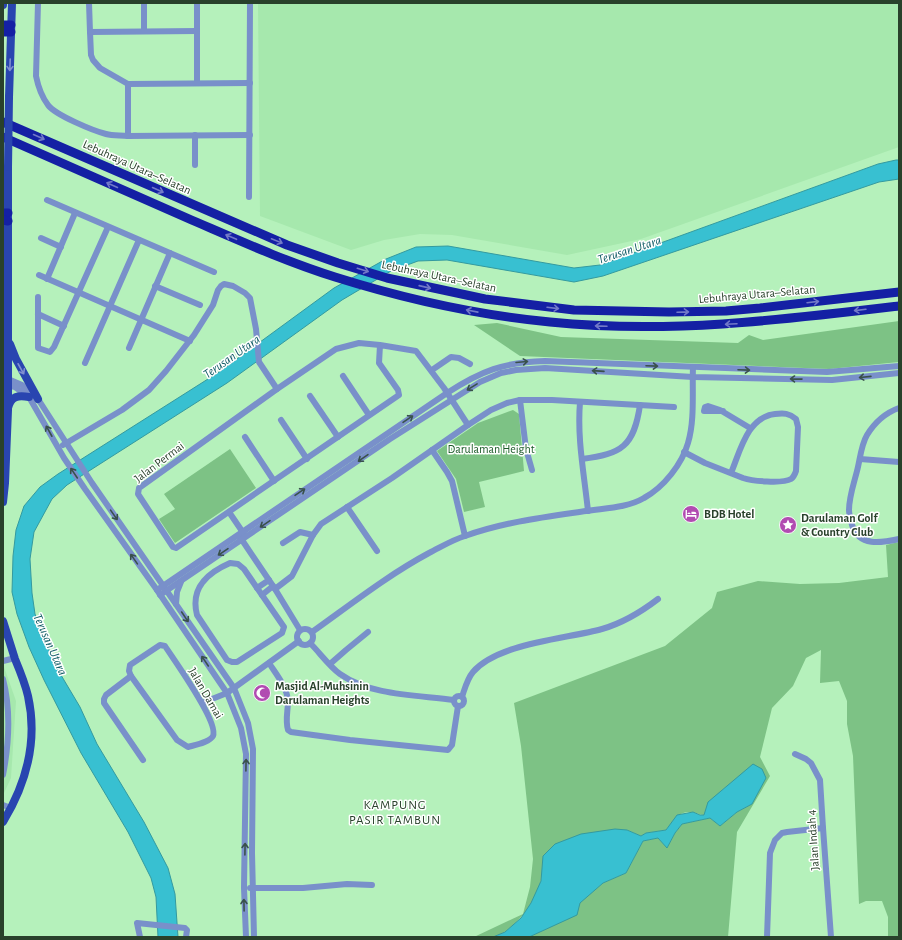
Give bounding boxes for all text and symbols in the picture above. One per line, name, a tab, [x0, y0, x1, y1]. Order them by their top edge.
one-way arrow	[7, 58, 14, 71]
one-way arrow	[32, 134, 44, 141]
street label: Lebuhraya Utara–Selatan	[81, 138, 193, 197]
one-way arrow	[106, 181, 118, 188]
one-way arrow	[151, 186, 163, 194]
one-way arrow	[225, 233, 237, 240]
water label: Terusan Utara	[596, 234, 663, 267]
one-way arrow	[271, 238, 283, 246]
street label: Lebuhraya Utara–Selatan	[380, 258, 497, 295]
one-way arrow	[356, 267, 368, 275]
one-way arrow	[418, 283, 431, 291]
street label: Lebuhraya Utara–Selatan	[698, 283, 816, 306]
one-way arrow	[806, 298, 819, 306]
one-way arrow	[546, 304, 559, 312]
one-way arrow	[466, 306, 479, 314]
one-way arrow	[854, 307, 867, 314]
one-way arrow	[676, 308, 689, 316]
one-way arrow	[725, 321, 738, 328]
one-way arrow	[595, 322, 608, 329]
water label: Terusan Utara	[201, 333, 263, 381]
one-way arrow	[515, 359, 528, 366]
one-way arrow	[17, 362, 25, 374]
one-way arrow	[645, 362, 658, 370]
one-way arrow	[737, 366, 750, 373]
one-way arrow	[592, 368, 605, 375]
one-way arrow	[859, 373, 872, 381]
one-way arrow	[790, 376, 803, 383]
one-way arrow	[467, 383, 478, 391]
one-way arrow	[402, 415, 413, 423]
one-way arrow	[45, 426, 53, 438]
street label: Jalan Permai	[132, 440, 186, 484]
park label: Darulaman Height	[447, 443, 535, 455]
one-way arrow	[357, 454, 368, 462]
one-way arrow	[70, 468, 78, 479]
one-way arrow	[294, 488, 305, 496]
hotel icon: BDB Hotel	[681, 504, 701, 524]
place label: BDB Hotel	[704, 508, 754, 520]
one-way arrow	[110, 509, 118, 520]
place label: Darulaman Golf & Country Club	[801, 512, 878, 539]
place icon: Darulaman Golf & Country Club	[778, 515, 798, 535]
one-way arrow	[260, 520, 271, 528]
one-way arrow	[218, 548, 229, 556]
one-way arrow	[130, 553, 138, 564]
one-way arrow	[181, 611, 189, 622]
water label: Terusan Utara	[30, 612, 69, 678]
one-way arrow	[201, 656, 209, 667]
street label: Jalan Damai	[187, 665, 225, 721]
place label: Masjid Al-Muhsinin Darulaman Heights	[275, 680, 370, 706]
mosque icon: Masjid Al-Muhsinin Darulaman Heights	[252, 683, 272, 703]
one-way arrow	[242, 759, 250, 772]
district label: KAMPUNG PASIR TAMBUN	[349, 799, 441, 827]
street label: Jalan Indah 4	[805, 809, 821, 871]
one-way arrow	[241, 843, 249, 856]
one-way arrow	[241, 899, 248, 912]

